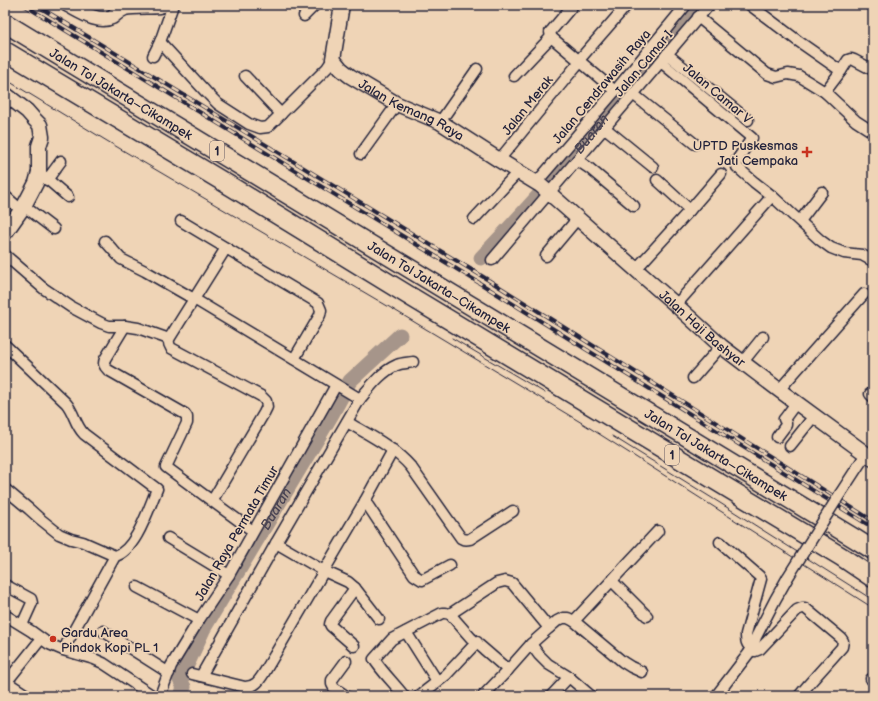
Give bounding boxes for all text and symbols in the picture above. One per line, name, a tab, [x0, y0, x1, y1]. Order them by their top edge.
street label: Jalan Cendrawasih Raya	[549, 26, 654, 147]
street label: Jalan Camar I	[611, 27, 676, 100]
street label: Jalan Tol Jakarta–Cikampek	[46, 45, 196, 144]
street label: Jalan Camar V	[679, 60, 755, 127]
street label: Jalan Merak	[499, 72, 557, 139]
street label: Jalan Kemang Raya	[355, 76, 467, 144]
water label: Buaran	[570, 111, 613, 157]
place label: UPTD Puskesmas Jati Cempaka	[693, 138, 799, 169]
road number: 1	[210, 141, 224, 161]
marker: UPTD Puskesmas Jati Cempaka	[801, 146, 813, 158]
street label: Jalan Tol Jakarta–Cikampek	[365, 238, 514, 337]
street label: Jalan Haji Bashyar	[656, 287, 748, 371]
street label: Jalan Tol Jakarta–Cikampek	[642, 406, 791, 505]
road number: 1	[665, 445, 679, 465]
street label: Jalan Raya Permata Timur	[192, 463, 282, 604]
water label: Buaran	[257, 485, 295, 533]
place label: Gardu Area Pindok Kopi PL 1	[61, 625, 158, 656]
marker: Gardu Area Pindok Kopi PL 1	[48, 634, 58, 644]

